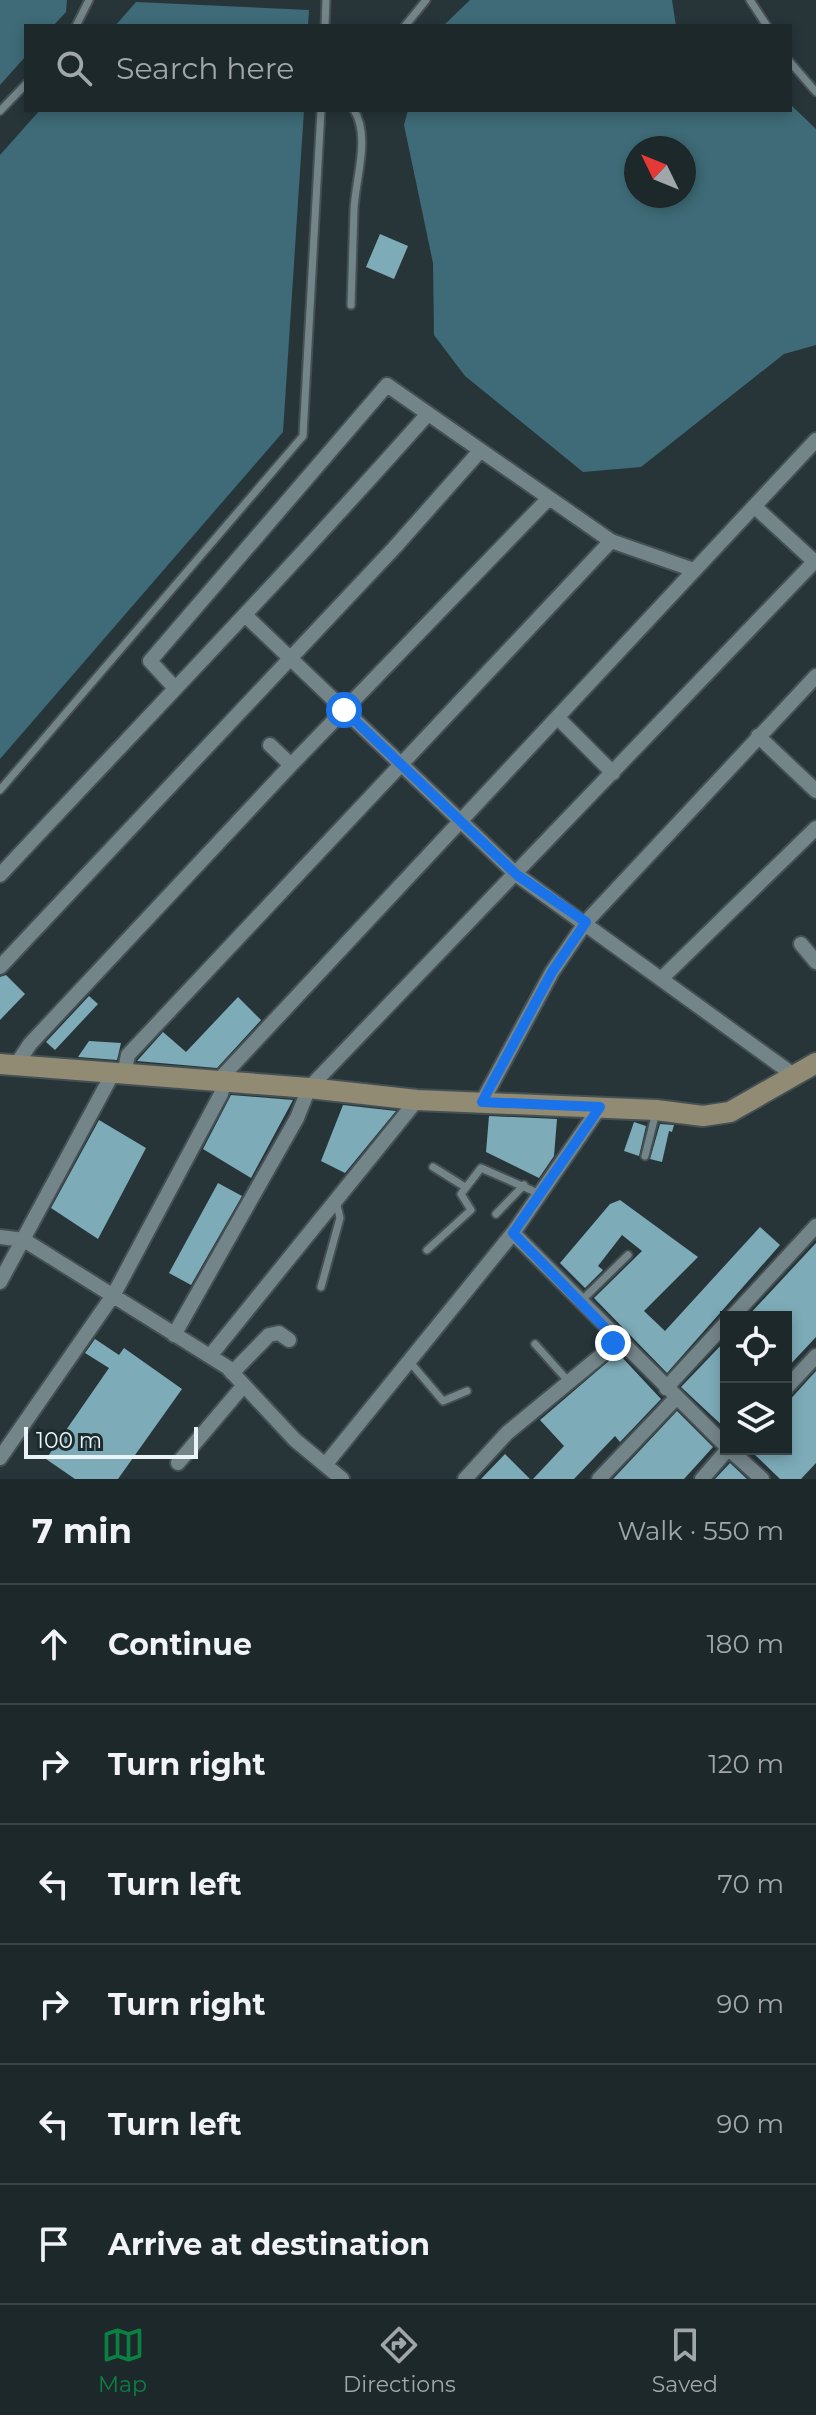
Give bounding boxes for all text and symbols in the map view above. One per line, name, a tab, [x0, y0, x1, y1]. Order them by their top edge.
search box	[24, 24, 792, 112]
icon: search	[52, 46, 96, 90]
text: Search here	[116, 50, 294, 87]
north arrow	[624, 136, 696, 208]
route start	[326, 692, 362, 728]
map controls	[720, 1311, 792, 1455]
button: locate	[720, 1311, 792, 1383]
route end	[595, 1325, 631, 1361]
button: layers	[720, 1383, 792, 1455]
scale bar	[24, 1423, 198, 1459]
text: 100 m	[36, 1427, 102, 1454]
text: 7 min	[32, 1510, 132, 1552]
text: Walk · 550 m	[618, 1515, 784, 1547]
icon: ahead	[32, 1622, 76, 1666]
text: Continue	[108, 1626, 252, 1663]
text: 180 m	[706, 1628, 784, 1660]
icon: right	[32, 1742, 76, 1786]
text: Turn right	[108, 1746, 265, 1783]
text: 120 m	[708, 1748, 784, 1780]
icon: left	[32, 1862, 76, 1906]
text: Turn left	[108, 1866, 241, 1903]
text: 70 m	[718, 1868, 784, 1900]
icon: right	[32, 1982, 76, 2026]
text: Turn right	[108, 1986, 265, 2023]
text: 90 m	[717, 1988, 784, 2020]
icon: left	[32, 2102, 76, 2146]
text: Turn left	[108, 2106, 241, 2143]
text: 90 m	[717, 2108, 784, 2140]
icon: arrive	[32, 2222, 76, 2266]
text: Arrive at destination	[108, 2226, 430, 2263]
tab: Map	[98, 2323, 147, 2398]
tab: Directions	[343, 2323, 456, 2398]
tab: Saved	[652, 2323, 718, 2398]

